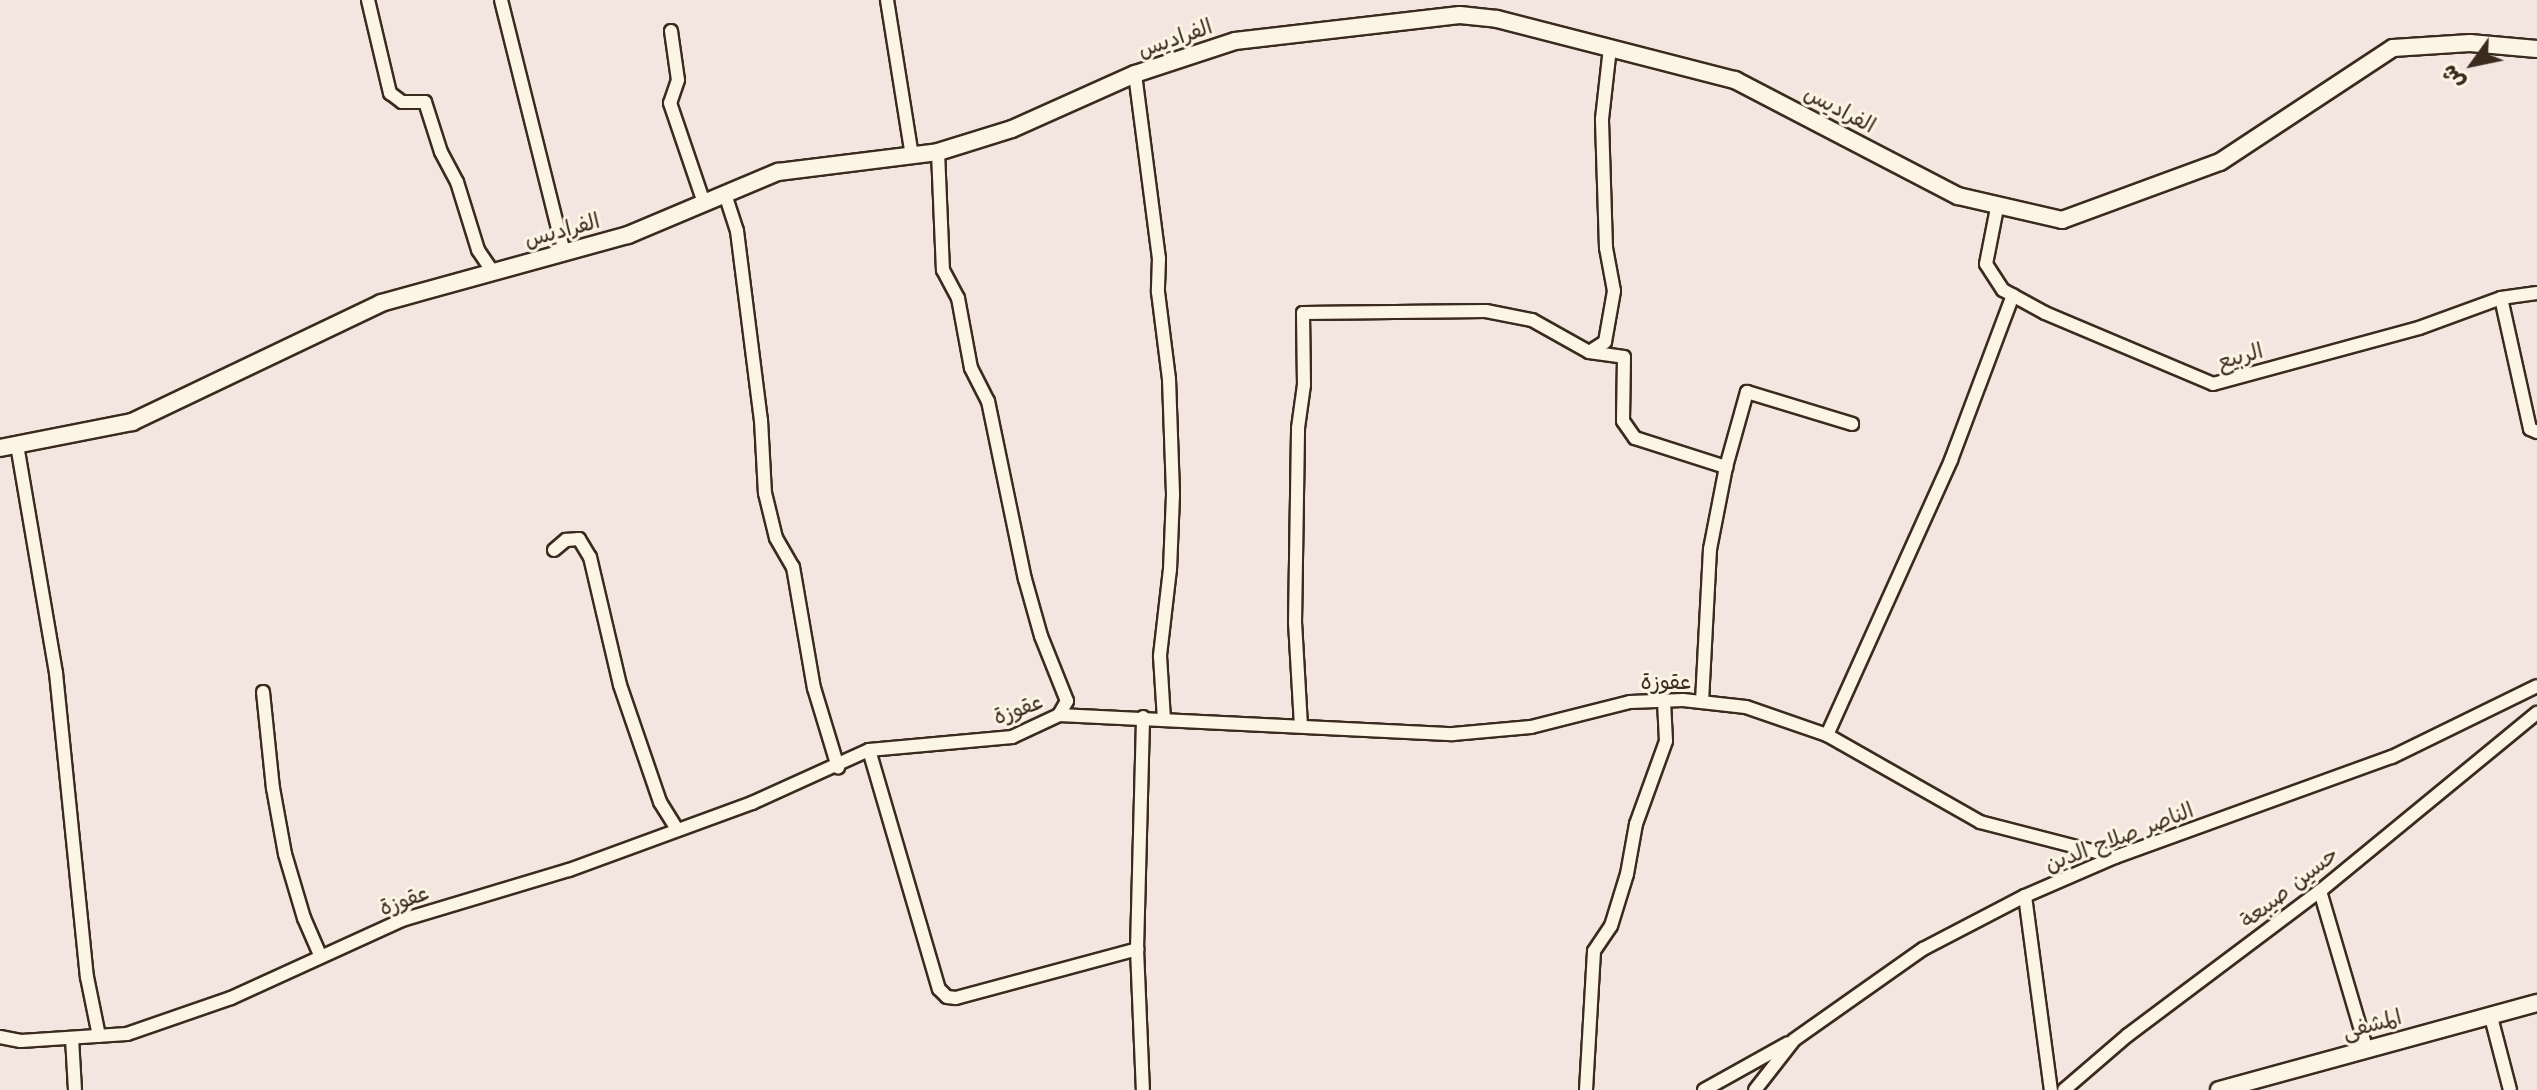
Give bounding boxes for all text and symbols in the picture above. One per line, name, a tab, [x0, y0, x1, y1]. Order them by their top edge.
street label: الفراديس	[1134, 13, 1216, 63]
north arrow	[2433, 24, 2513, 104]
text: ش	[2434, 59, 2471, 95]
street label: الفراديس	[1800, 79, 1880, 139]
street label: الفراديس	[521, 207, 603, 253]
street label: الربيع	[2214, 337, 2266, 375]
street label: عقوزة	[1641, 669, 1691, 695]
street label: عقوزة	[990, 688, 1046, 730]
street label: الناصر صلاح الدين	[2041, 797, 2197, 877]
street label: حسين صيبعة	[2235, 840, 2343, 934]
street label: عقوزة	[376, 879, 432, 921]
street label: المشفى	[2339, 1003, 2405, 1045]

